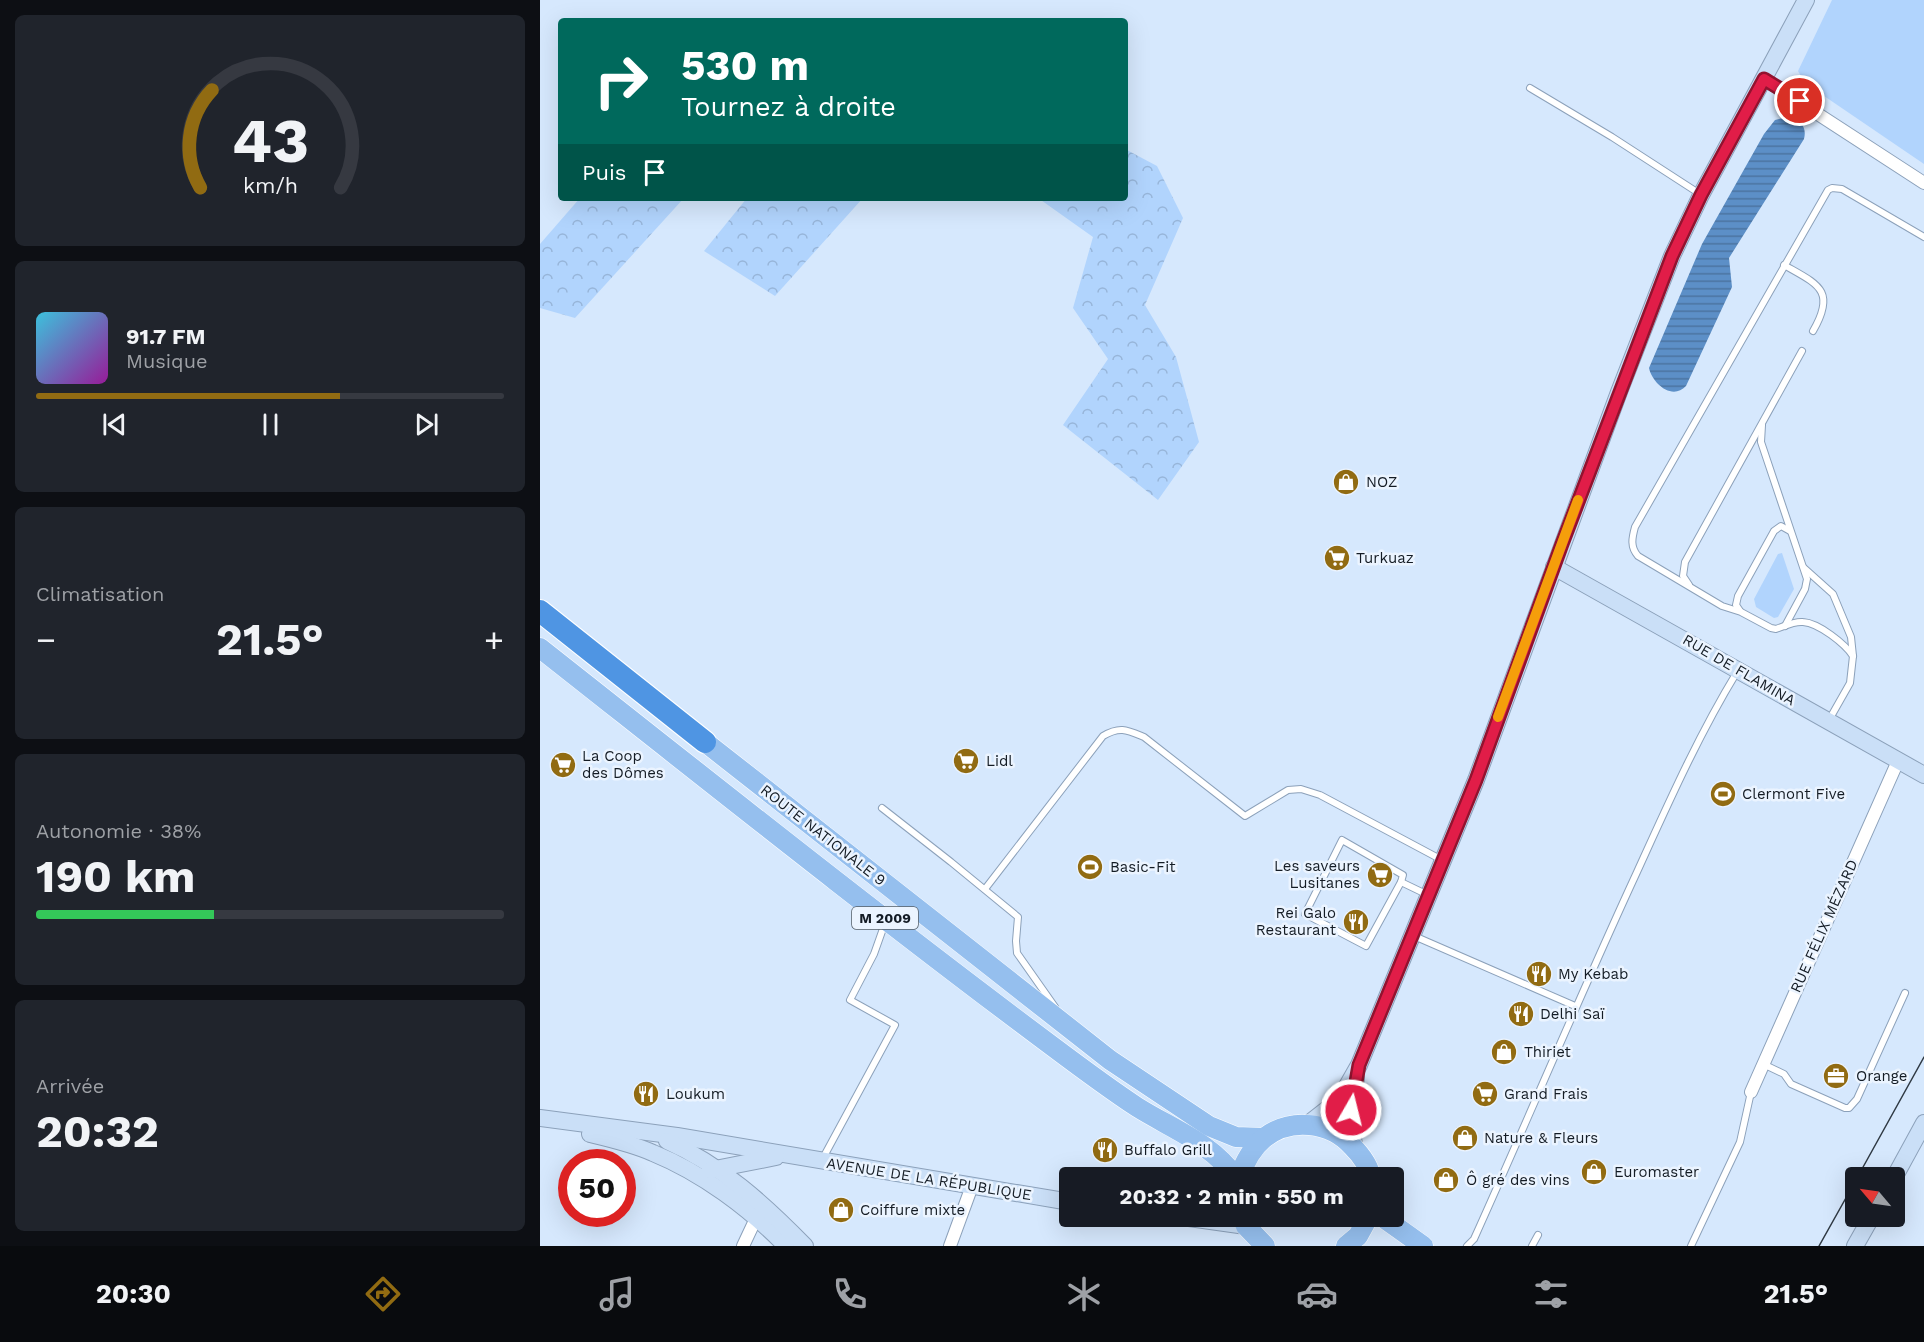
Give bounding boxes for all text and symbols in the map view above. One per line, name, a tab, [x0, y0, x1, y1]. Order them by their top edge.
text: 530 m	[681, 41, 809, 90]
icon: right	[582, 42, 660, 120]
pin	[1774, 75, 1825, 126]
icon: arrive	[1783, 84, 1816, 117]
text: Tournez à droite	[681, 91, 896, 123]
text: 43	[231, 104, 309, 177]
icon: arrive	[638, 156, 671, 189]
text: Puis	[582, 160, 626, 185]
text: km/h	[242, 173, 298, 198]
text: 91.7 FM	[126, 324, 206, 349]
text: Musique	[126, 349, 208, 373]
icon: previous	[98, 408, 131, 441]
icon: pause	[254, 408, 287, 441]
icon: next	[410, 408, 443, 441]
shop icon: NOZ	[1331, 467, 1361, 497]
place label: NOZ	[1366, 473, 1398, 491]
supermarket icon: Turkuaz	[1322, 543, 1352, 573]
place label: Turkuaz	[1356, 549, 1414, 567]
text: Climatisation	[36, 582, 164, 606]
text: 21.5°	[216, 613, 324, 666]
text: −	[36, 620, 56, 659]
text: +	[484, 620, 504, 659]
street label: RUE DE FLAMINA	[1680, 630, 1799, 710]
supermarket icon: Lidl	[951, 746, 981, 776]
place label: La Coop des Dômes	[582, 747, 664, 782]
supermarket icon: La Coop des Dômes	[548, 750, 578, 780]
place label: Lidl	[986, 752, 1013, 770]
sports icon: Clermont Five	[1708, 779, 1738, 809]
street label: ROUTE NATIONALE 9	[757, 781, 889, 889]
place label: Clermont Five	[1742, 785, 1845, 803]
text: Autonomie · 38%	[36, 819, 201, 843]
text: 190 km	[36, 850, 195, 903]
sports icon: Basic-Fit	[1075, 852, 1105, 882]
place label: Les saveurs Lusitanes	[1274, 857, 1360, 892]
street label: RUE FÉLIX MÉZARD	[1787, 857, 1861, 995]
place label: Basic-Fit	[1110, 858, 1176, 876]
supermarket icon: Les saveurs Lusitanes	[1365, 860, 1395, 890]
place label: Rei Galo Restaurant	[1256, 904, 1337, 939]
road number: M 2009	[852, 907, 918, 929]
restaurant icon: Rei Galo Restaurant	[1341, 907, 1371, 937]
restaurant icon: My Kebab	[1524, 959, 1554, 989]
place label: My Kebab	[1558, 965, 1628, 983]
restaurant icon: Delhi Saï	[1506, 999, 1536, 1029]
place label: Delhi Saï	[1540, 1005, 1605, 1023]
shop icon: Thiriet	[1489, 1037, 1519, 1067]
place label: Thiriet	[1524, 1043, 1572, 1061]
office icon: Orange	[1821, 1061, 1851, 1091]
place label: Orange	[1856, 1067, 1907, 1085]
text: Arrivée	[36, 1074, 104, 1098]
position arrow	[1319, 1078, 1383, 1142]
restaurant icon: Loukum	[631, 1079, 661, 1109]
supermarket icon: Grand Frais	[1470, 1079, 1500, 1109]
place label: Loukum	[666, 1085, 725, 1103]
place label: Grand Frais	[1504, 1085, 1588, 1103]
text: 20:32	[36, 1105, 159, 1158]
shop icon: Nature & Fleurs	[1450, 1123, 1480, 1153]
place label: Nature & Fleurs	[1484, 1129, 1598, 1147]
restaurant icon: Buffalo Grill	[1090, 1135, 1120, 1165]
place label: Buffalo Grill	[1124, 1141, 1212, 1159]
speed limit sign: 50	[558, 1149, 636, 1227]
street label: AVENUE DE LA RÉPUBLIQUE	[825, 1154, 1033, 1204]
shop icon: Euromaster	[1579, 1157, 1609, 1187]
place label: Euromaster	[1614, 1163, 1699, 1181]
shop icon: Ô gré des vins	[1431, 1165, 1461, 1195]
north arrow	[1845, 1167, 1905, 1227]
map controls	[1845, 1167, 1905, 1227]
place label: Ô gré des vins	[1466, 1170, 1570, 1189]
text: 20:32 · 2 min · 550 m	[1119, 1184, 1344, 1209]
shop icon: Coiffure mixte	[826, 1195, 856, 1225]
place label: Coiffure mixte	[860, 1201, 965, 1219]
icon: directions	[362, 1273, 404, 1315]
icon: music	[596, 1273, 638, 1315]
icon: phone	[829, 1273, 871, 1315]
icon: climate	[1063, 1273, 1105, 1315]
icon: car	[1296, 1273, 1338, 1315]
icon: filters	[1530, 1273, 1572, 1315]
text: 20:30	[96, 1278, 171, 1310]
text: 21.5°	[1764, 1278, 1828, 1310]

